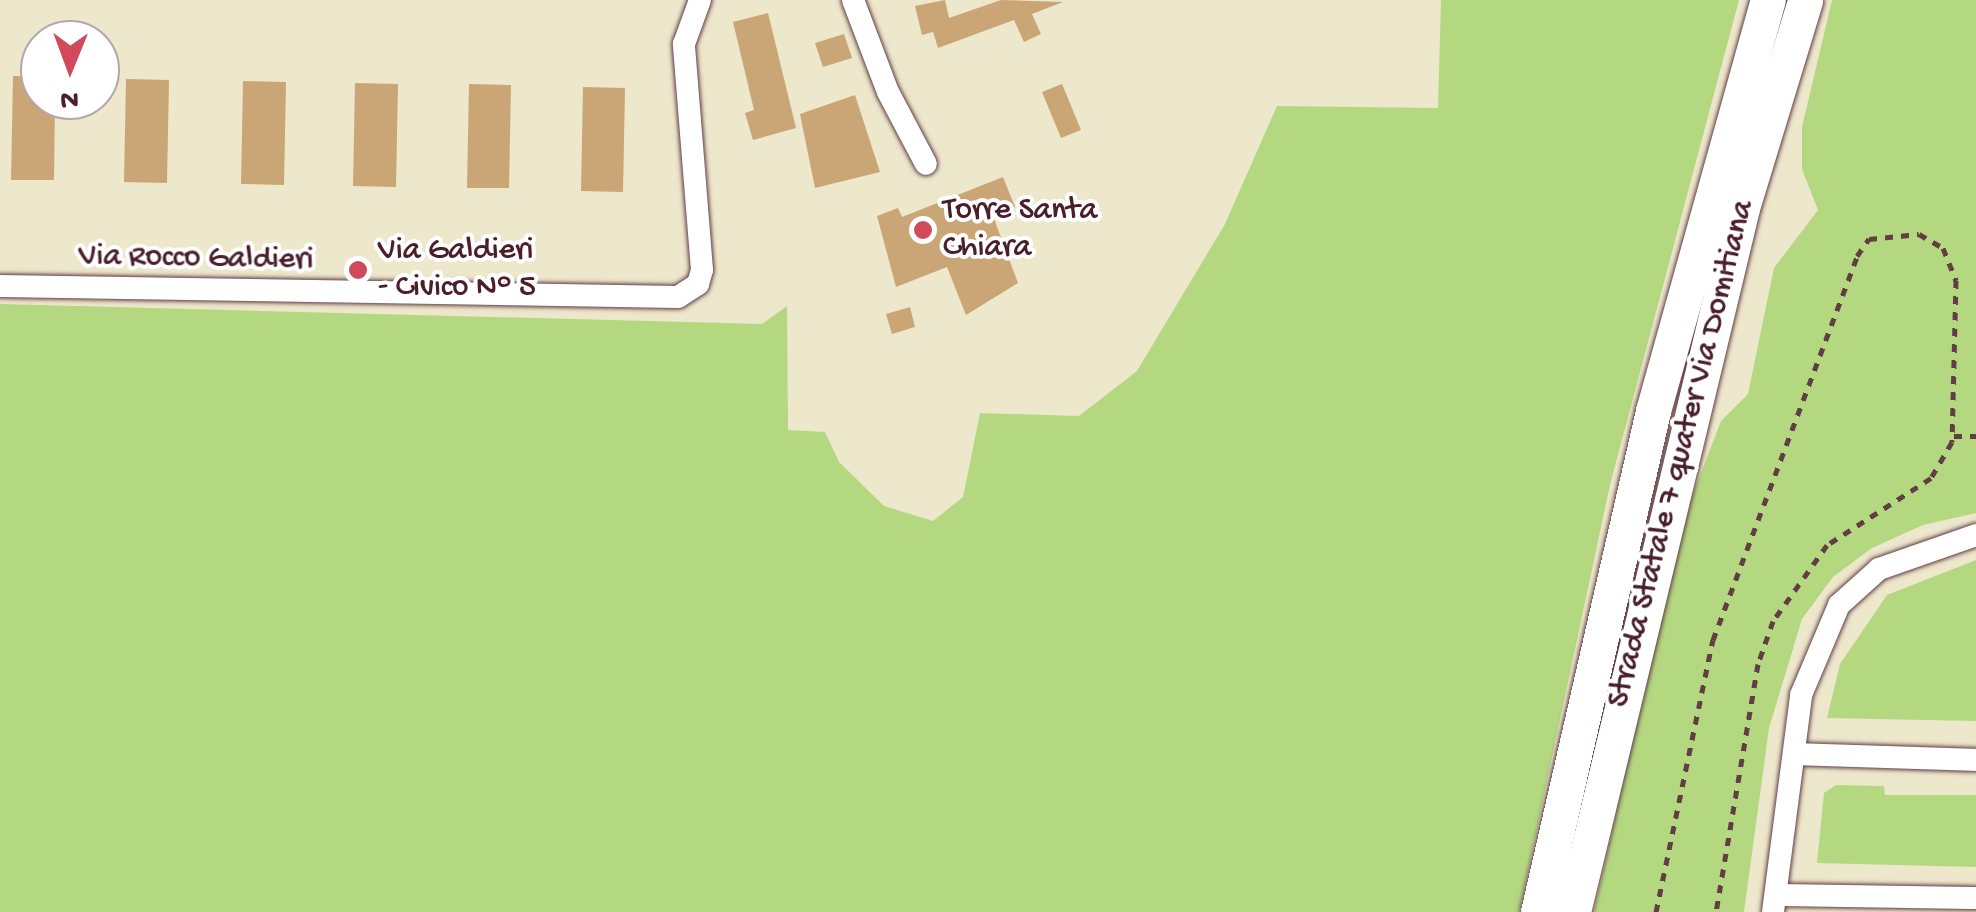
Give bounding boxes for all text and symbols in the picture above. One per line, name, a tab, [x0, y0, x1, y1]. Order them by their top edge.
north arrow	[20, 20, 120, 120]
text: N	[60, 82, 79, 115]
place label: Torre Santa Chiara	[943, 193, 1097, 268]
street label: Strada Statale 7 quater Via Domitiana	[1600, 196, 1764, 712]
marker: Torre Santa Chiara	[912, 219, 934, 241]
place label: Via Galdieri - Civico N° 5	[378, 233, 536, 308]
street label: Via Rocco Galdieri	[78, 238, 314, 280]
marker: Via Galdieri - Civico N° 5	[347, 259, 369, 281]

